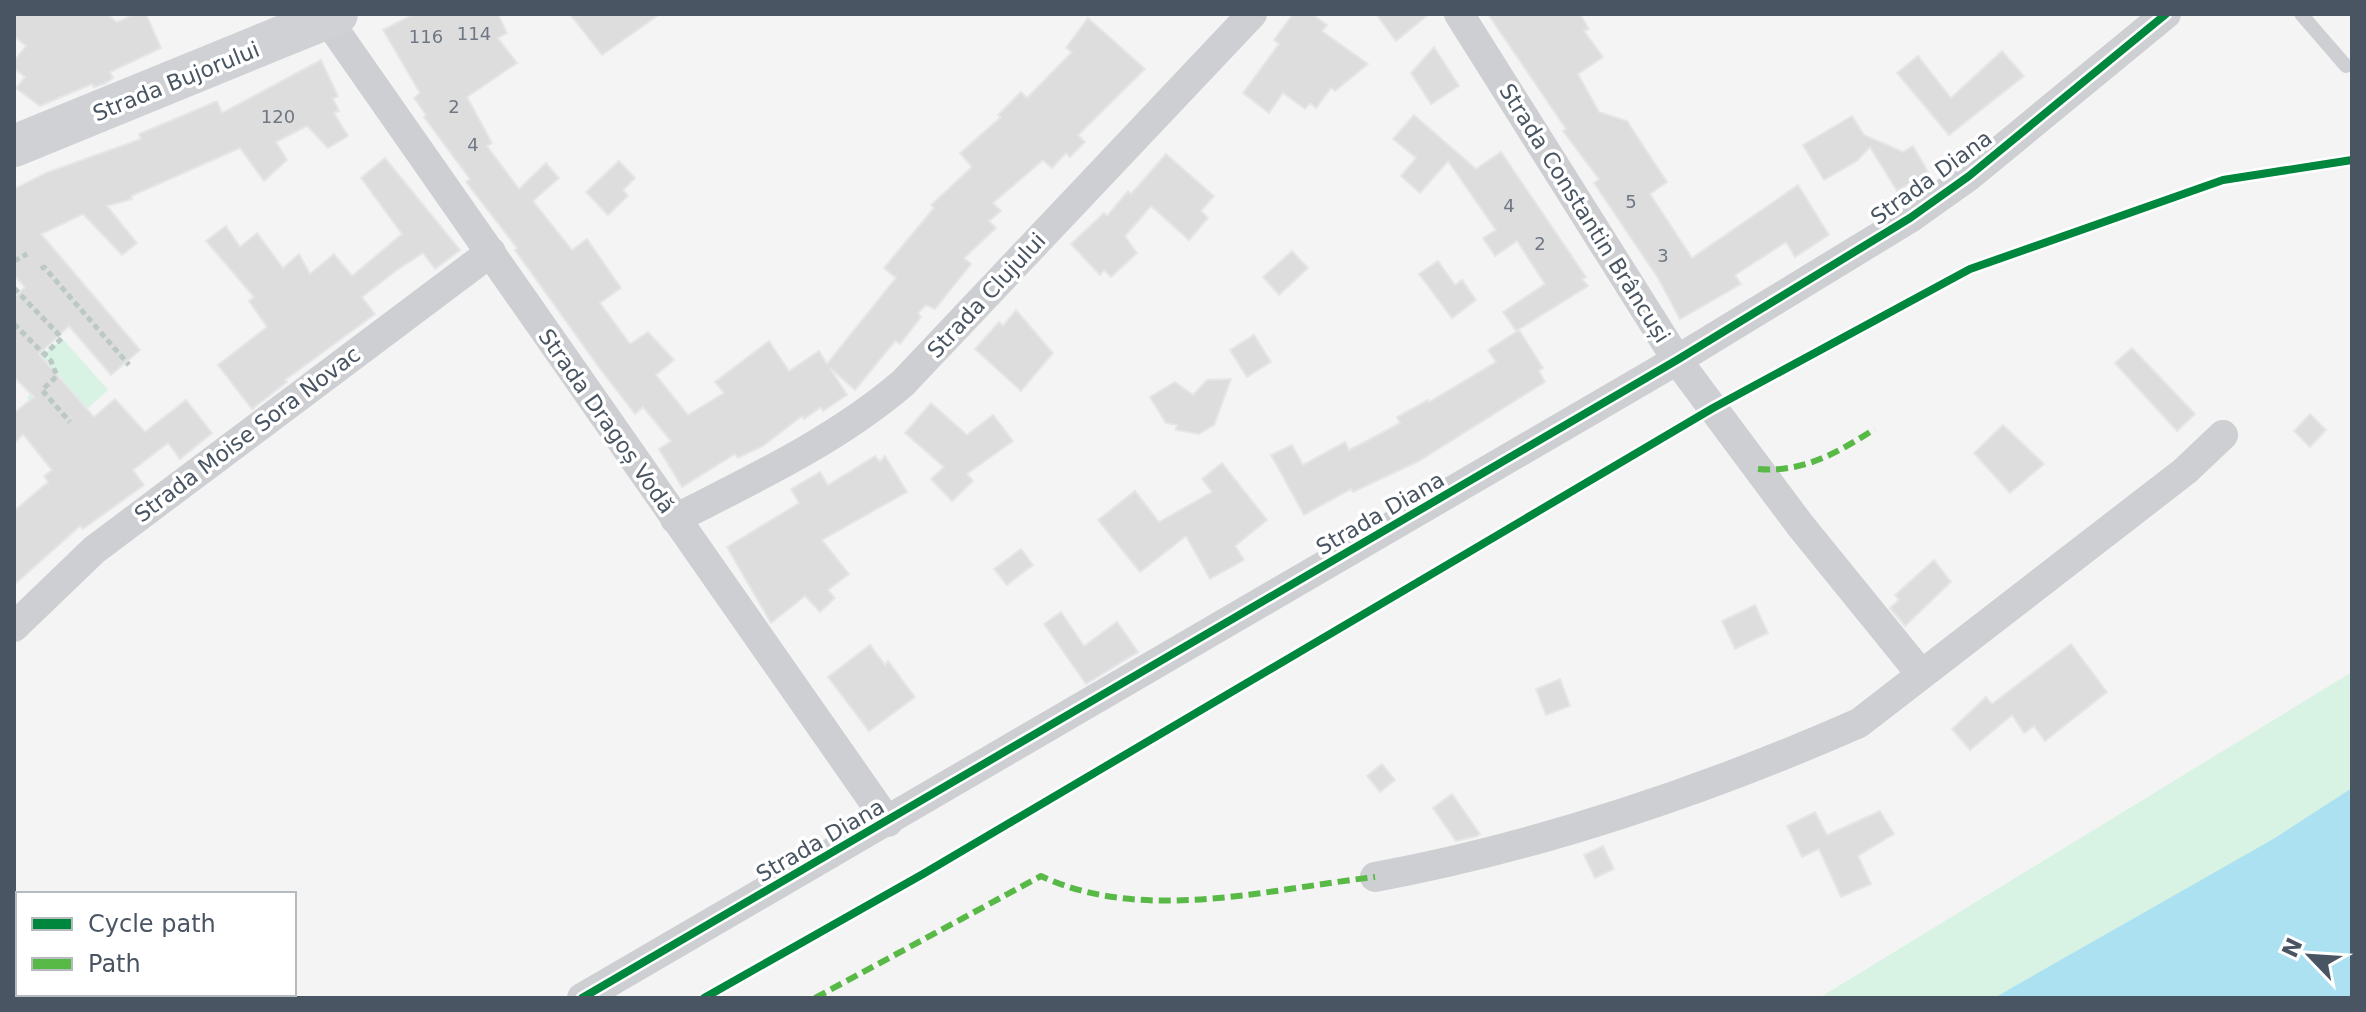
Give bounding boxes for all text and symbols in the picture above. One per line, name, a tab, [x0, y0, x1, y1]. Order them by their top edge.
house number: 114	[457, 23, 491, 44]
house number: 116	[409, 26, 443, 47]
street label: Strada Bujorului	[89, 37, 263, 126]
street label: Strada Constantin Brâncuși	[1494, 79, 1675, 347]
house number: 2	[448, 96, 460, 117]
house number: 120	[261, 106, 295, 127]
street label: Strada Diana	[1866, 125, 1997, 230]
house number: 4	[467, 134, 479, 155]
house number: 5	[1625, 191, 1637, 212]
house number: 4	[1503, 195, 1515, 216]
street label: Strada Clujului	[922, 228, 1050, 363]
house number: 2	[1534, 233, 1546, 254]
house number: 3	[1657, 245, 1669, 266]
street label: Strada Dragoș Vodă	[533, 324, 680, 518]
street label: Strada Moise Sora Novac	[130, 341, 365, 527]
street label: Strada Diana	[1312, 467, 1449, 560]
street label: Strada Diana	[752, 794, 889, 887]
legend	[16, 892, 296, 996]
text: Cycle path	[88, 910, 216, 938]
north arrow	[2270, 916, 2350, 996]
text: N	[2277, 934, 2308, 961]
text: Path	[88, 950, 141, 978]

